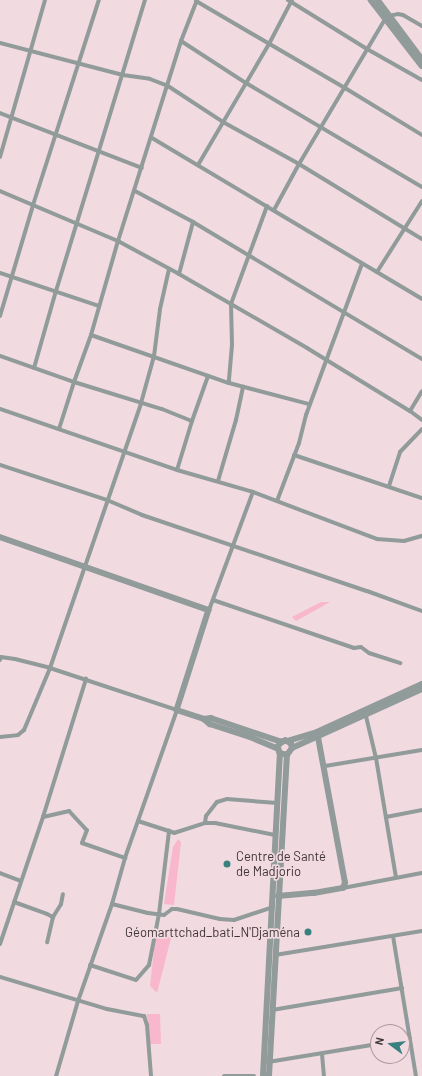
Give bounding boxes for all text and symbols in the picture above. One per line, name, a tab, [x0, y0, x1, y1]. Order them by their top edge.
place label: Centre de Santé de Madjorio	[236, 849, 326, 880]
marker: Centre de Santé de Madjorio	[221, 858, 233, 870]
place label: Géomarttchad_bati_N'Djaména	[125, 924, 300, 940]
marker: Géomarttchad_bati_N'Djaména	[303, 927, 313, 937]
north arrow	[370, 1024, 410, 1064]
text: N	[372, 1036, 386, 1046]

